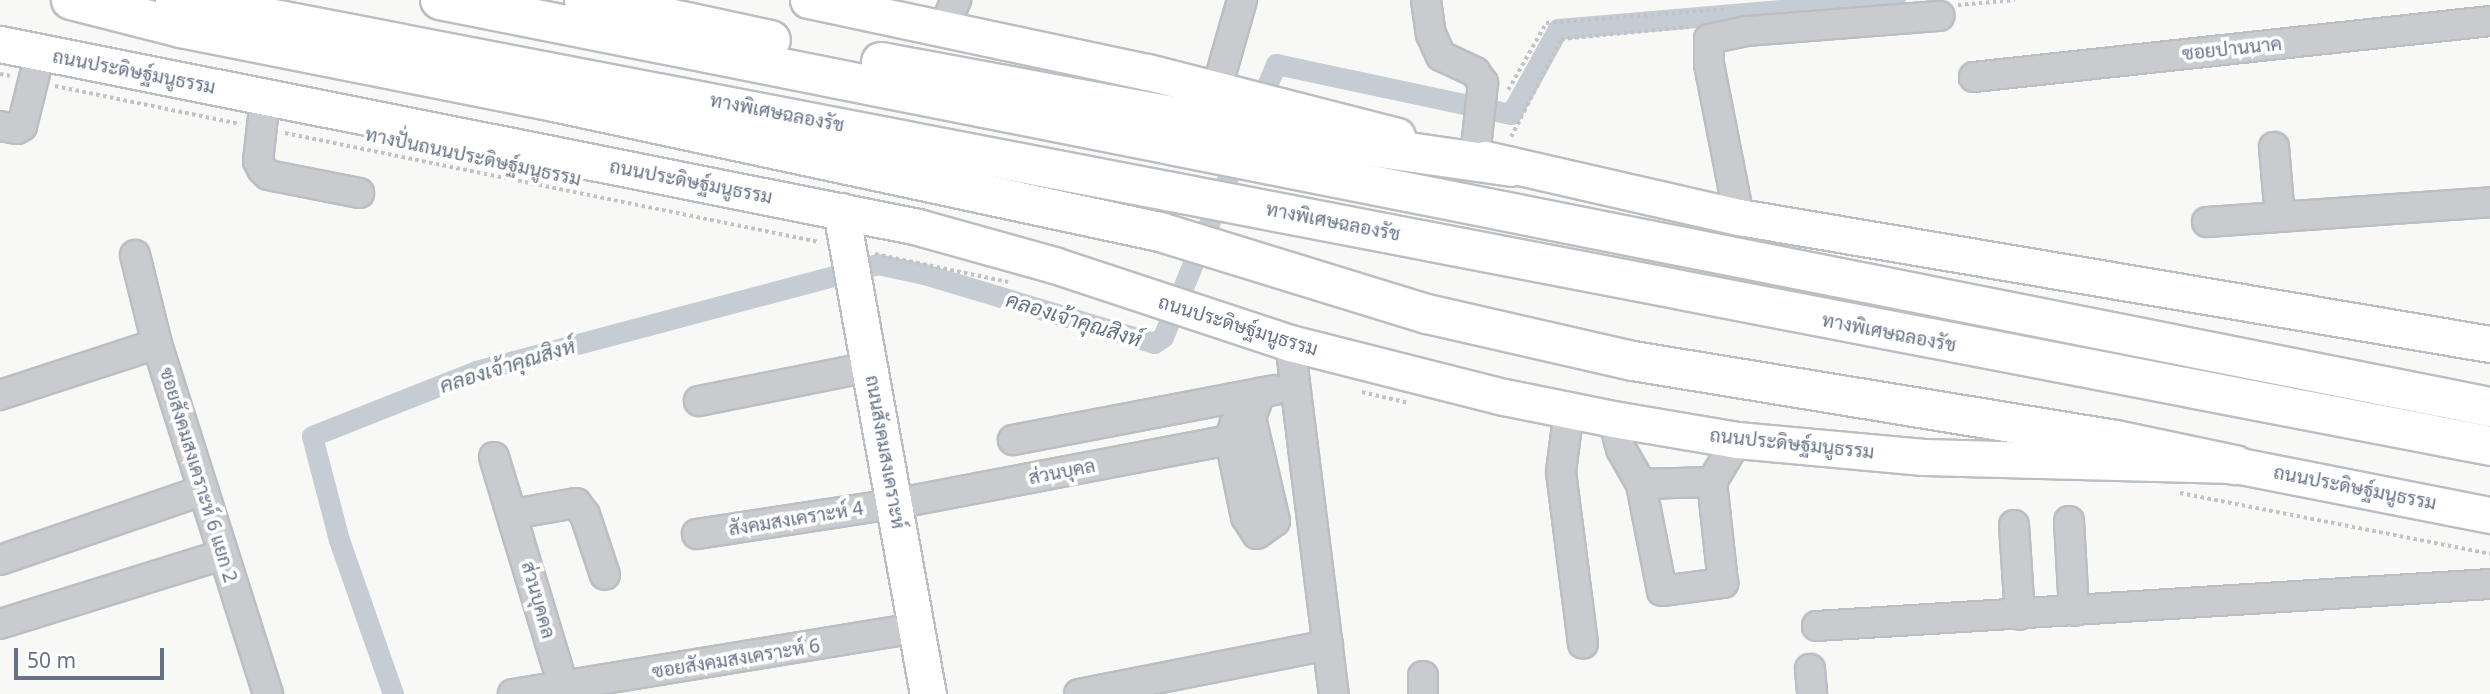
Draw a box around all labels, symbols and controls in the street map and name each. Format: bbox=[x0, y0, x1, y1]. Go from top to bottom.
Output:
street label: ซอยปานนาค bbox=[2181, 32, 2283, 66]
street label: ถนนประดิษฐ์มนูธรรม bbox=[51, 45, 217, 99]
street label: ทางพิเศษฉลองรัช bbox=[708, 89, 846, 137]
street label: ทางปั่นถนนประดิษฐ์มนูธรรม bbox=[363, 123, 583, 191]
street label: ถนนประดิษฐ์มนูธรรม bbox=[608, 155, 774, 209]
street label: ทางพิเศษฉลองรัช bbox=[1264, 198, 1402, 246]
water label: คลองเจ้าคุณสิงห์ bbox=[1003, 286, 1145, 352]
street label: ถนนประดิษฐ์มนูธรรม bbox=[1156, 291, 1320, 361]
street label: ทางพิเศษฉลองรัช bbox=[1820, 309, 1958, 357]
water label: คลองเจ้าคุณสิงห์ bbox=[436, 332, 578, 398]
street label: ซอยสังคมสงเคราะห์ 6 แยก 2 bbox=[154, 365, 242, 585]
street label: ถนนสังคมสงเคราะห์ bbox=[860, 373, 910, 531]
street label: ถนนประดิษฐ์มนูธรรม bbox=[1709, 424, 1875, 464]
street label: ส่วนบุคล bbox=[1027, 454, 1097, 490]
street label: ถนนประดิษฐ์มนูธรรม bbox=[2272, 461, 2438, 515]
street label: สังคมสงเคราะห์ 4 bbox=[727, 497, 865, 541]
street label: ส่วนบุคคล bbox=[516, 559, 560, 641]
scale bar bbox=[18, 634, 168, 678]
street label: ซอยสังคมสงเคราะห์ 6 bbox=[650, 634, 822, 684]
text: 50 m bbox=[27, 646, 76, 674]

